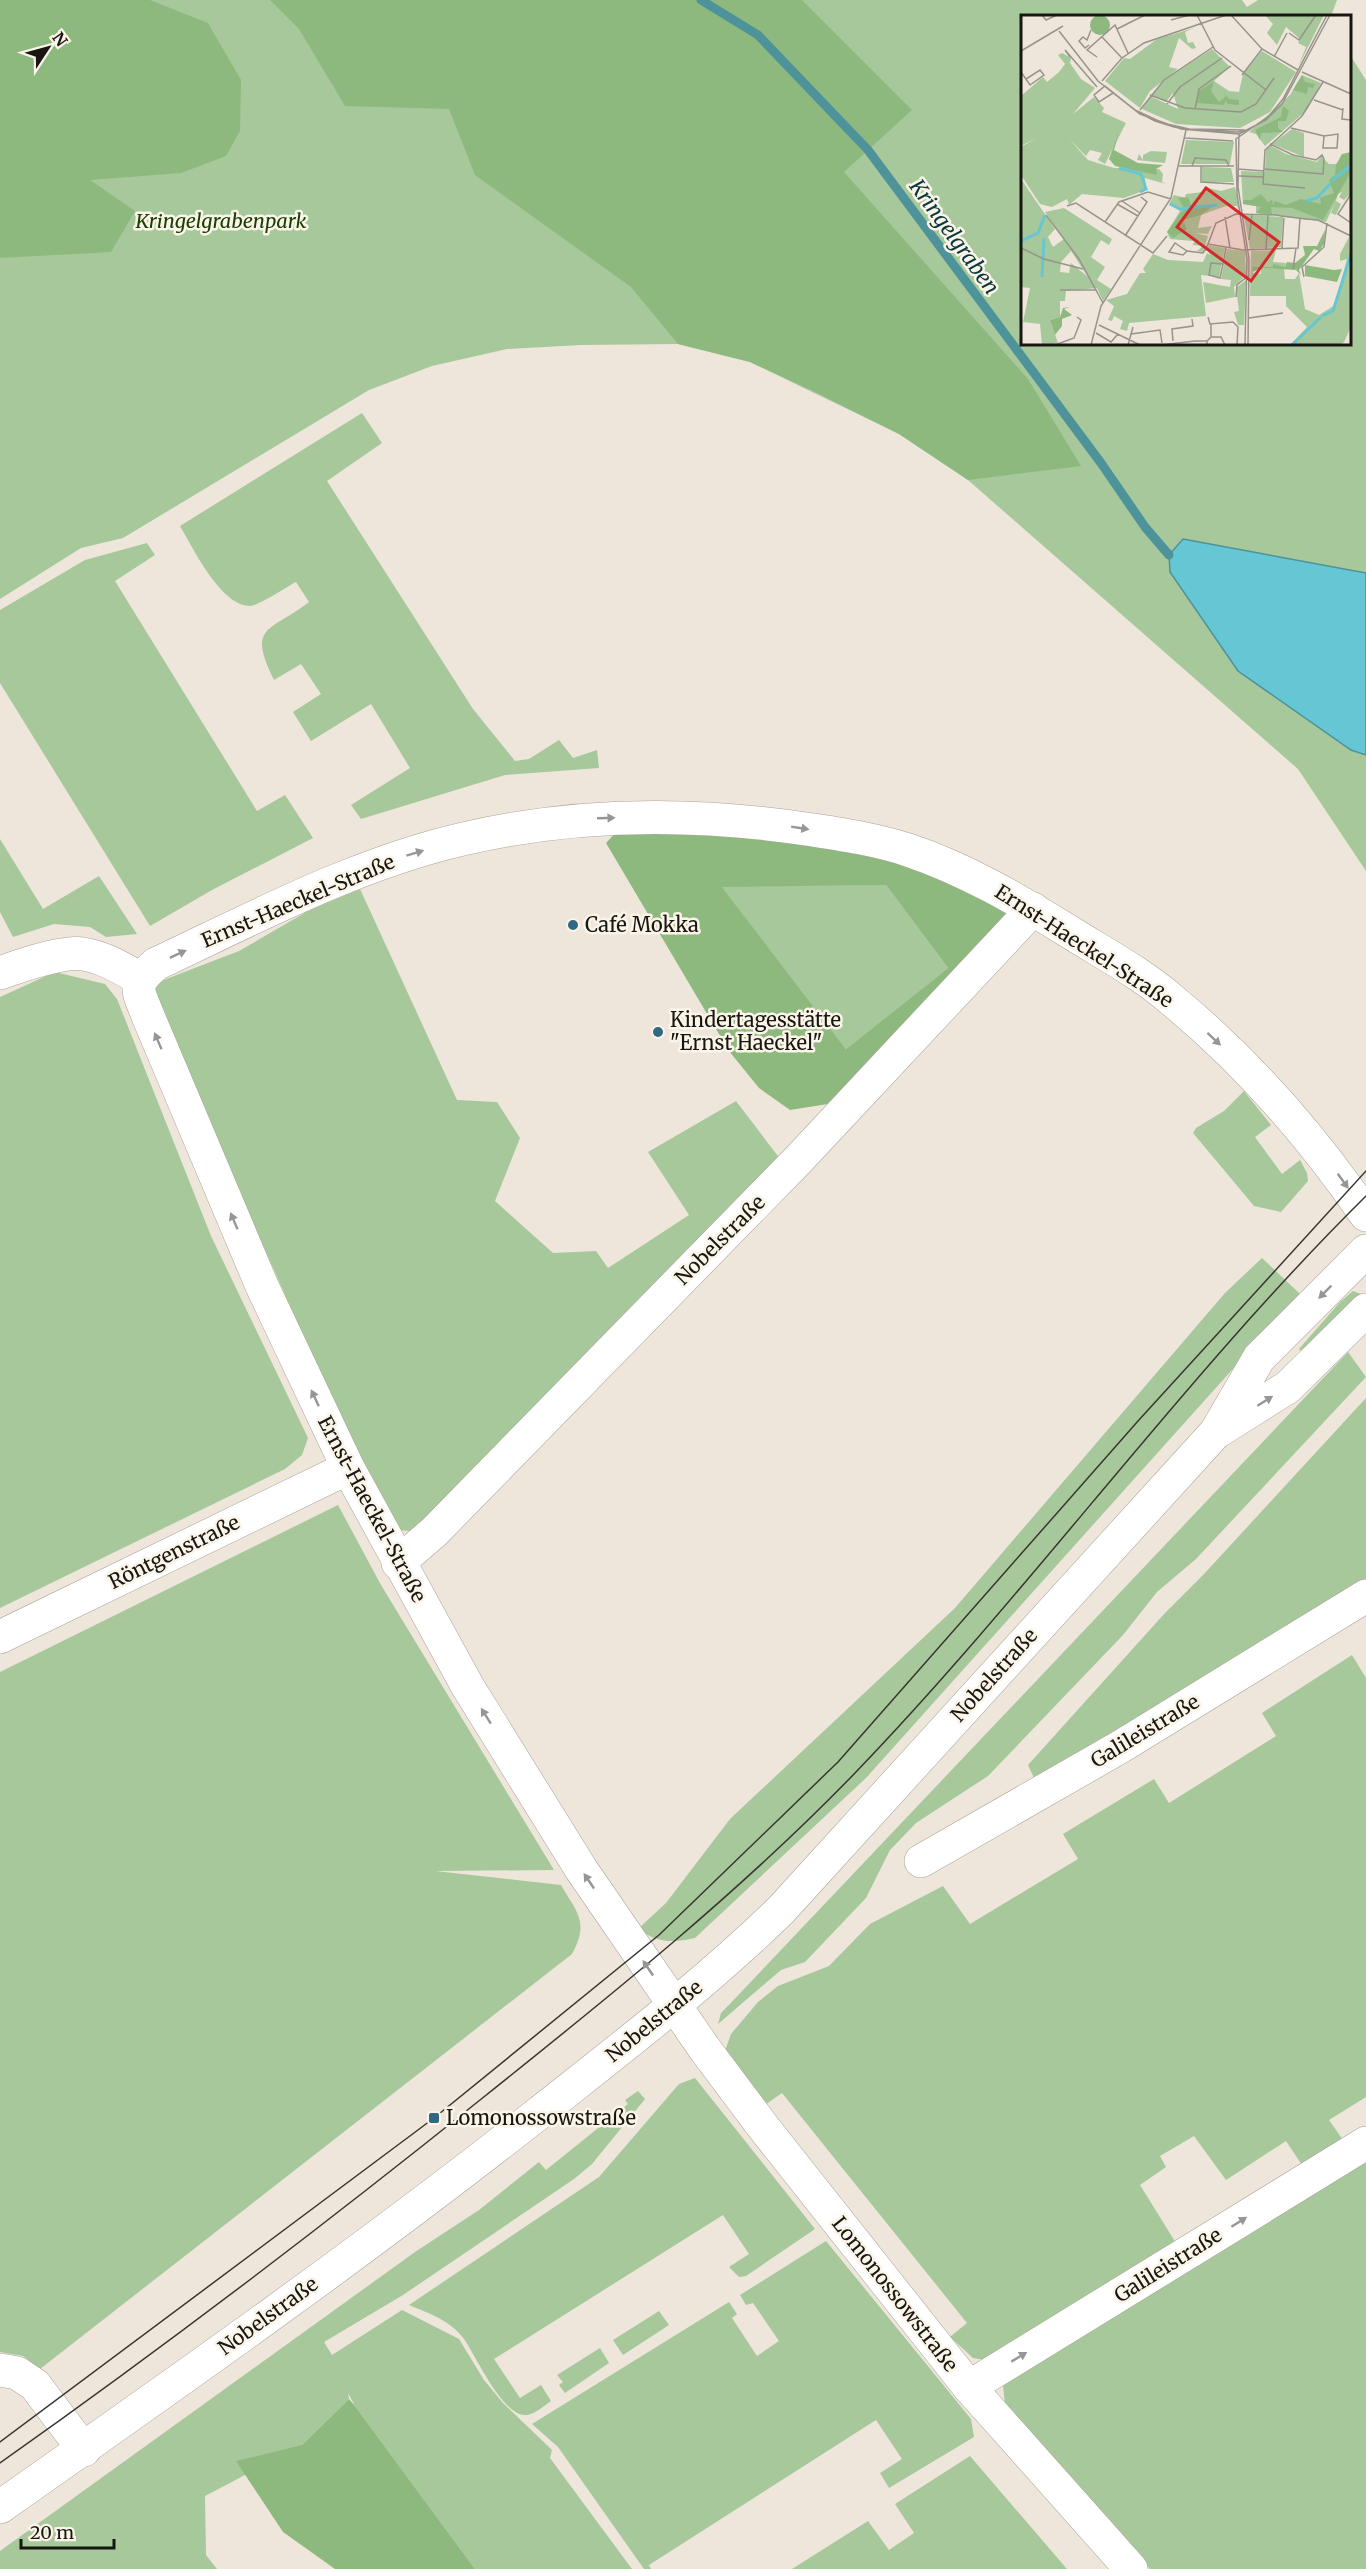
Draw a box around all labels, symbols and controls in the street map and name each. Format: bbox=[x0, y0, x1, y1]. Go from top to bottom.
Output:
inset map bbox=[1021, 15, 1351, 345]
north arrow bbox=[18, 18, 78, 78]
text: N bbox=[48, 28, 72, 50]
water label: Kringelgraben bbox=[903, 173, 1005, 300]
park label: Kringelgrabenpark bbox=[135, 208, 306, 233]
one-way arrow bbox=[597, 814, 616, 823]
one-way arrow bbox=[791, 824, 810, 833]
one-way arrow bbox=[406, 848, 424, 857]
street label: Ernst-Haeckel-Straße bbox=[197, 849, 398, 953]
street label: Ernst-Haeckel-Straße bbox=[991, 879, 1178, 1013]
place label: Café Mokka bbox=[585, 912, 699, 937]
marker: Café Mokka bbox=[566, 918, 580, 932]
one-way arrow bbox=[169, 949, 186, 958]
place label: Kindertagesstätte "Ernst Haeckel" bbox=[670, 1007, 841, 1055]
marker: Kindertagesstätte "Ernst Haeckel" bbox=[651, 1025, 665, 1039]
one-way arrow bbox=[153, 1032, 162, 1050]
one-way arrow bbox=[1207, 1032, 1222, 1046]
one-way arrow bbox=[1336, 1174, 1348, 1189]
street label: Nobelstraße bbox=[669, 1189, 770, 1290]
one-way arrow bbox=[229, 1211, 239, 1229]
one-way arrow bbox=[1318, 1285, 1332, 1300]
one-way arrow bbox=[310, 1390, 319, 1407]
one-way arrow bbox=[1257, 1396, 1273, 1407]
street label: Ernst-Haeckel-Straße bbox=[313, 1411, 432, 1606]
street label: Röntgenstraße bbox=[104, 1509, 243, 1594]
street label: Nobelstraße bbox=[945, 1623, 1042, 1727]
street label: Galileistraße bbox=[1086, 1688, 1203, 1773]
one-way arrow bbox=[481, 1708, 492, 1724]
one-way arrow bbox=[584, 1873, 595, 1889]
one-way arrow bbox=[643, 1960, 654, 1976]
street label: Nobelstraße bbox=[600, 1974, 707, 2067]
place label: Lomonossowstraße bbox=[446, 2105, 636, 2130]
marker: Lomonossowstraße bbox=[427, 2111, 441, 2125]
street label: Lomonossowstraße bbox=[827, 2211, 964, 2376]
one-way arrow bbox=[1231, 2216, 1247, 2227]
street label: Galileistraße bbox=[1109, 2222, 1226, 2308]
street label: Nobelstraße bbox=[213, 2271, 322, 2360]
one-way arrow bbox=[1011, 2351, 1027, 2362]
scale bar bbox=[21, 2512, 114, 2550]
text: 20 m bbox=[30, 2521, 74, 2544]

